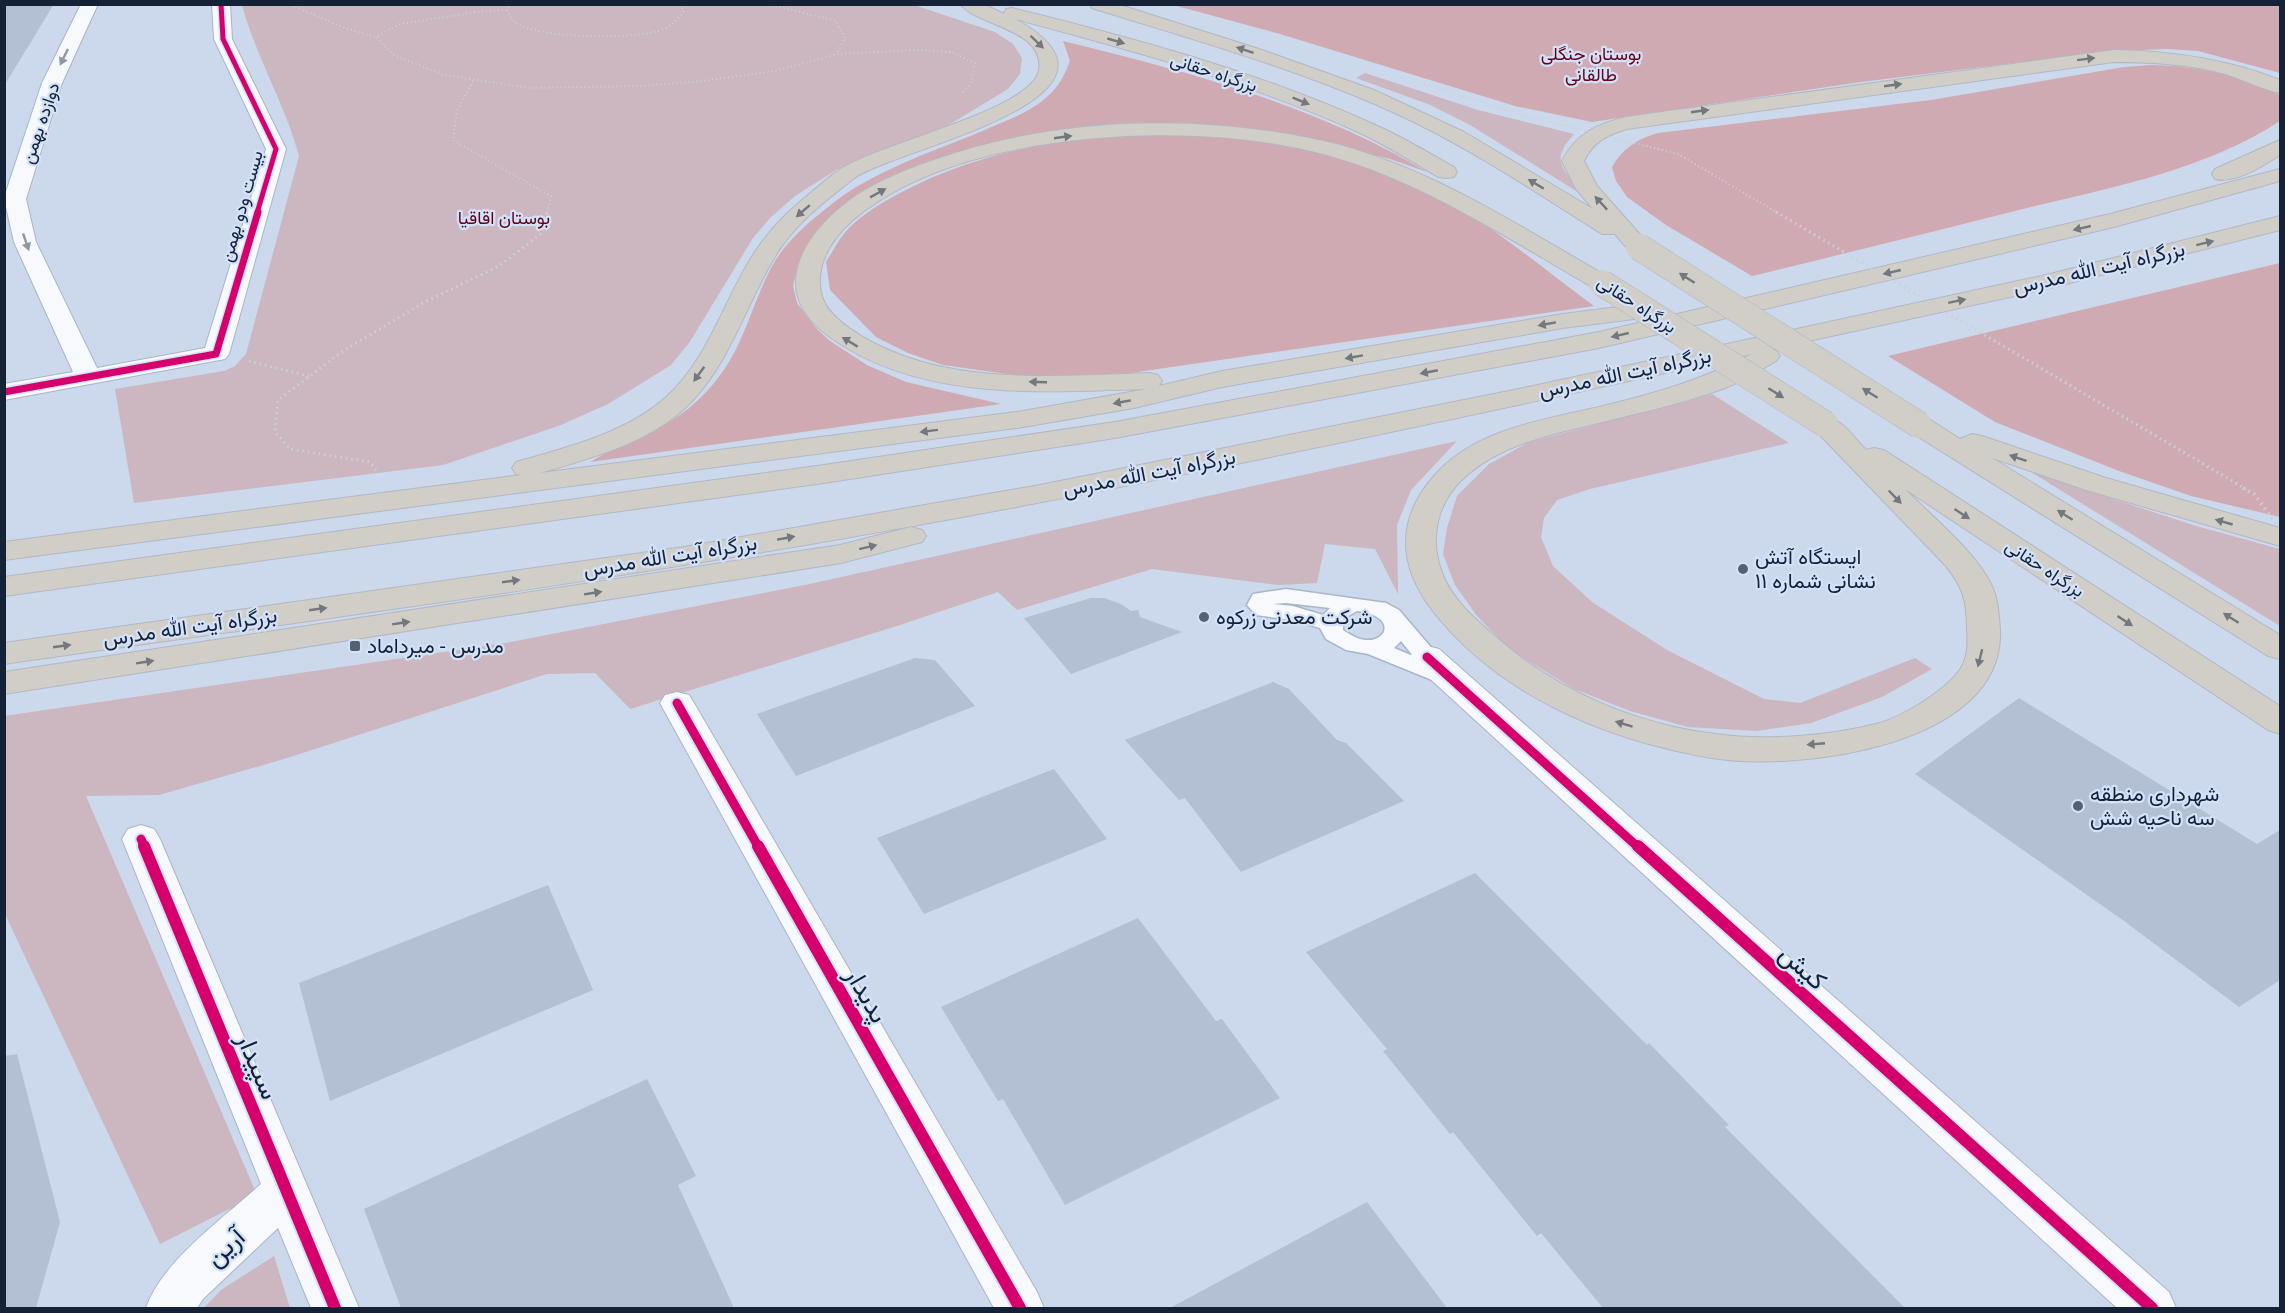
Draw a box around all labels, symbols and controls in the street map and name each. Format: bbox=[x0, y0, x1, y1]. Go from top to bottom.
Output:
one-way arrow bbox=[1029, 35, 1044, 49]
one-way arrow bbox=[1107, 37, 1125, 46]
park label: بوستان جنگلی طالقانی bbox=[1541, 43, 1641, 86]
one-way arrow bbox=[1236, 45, 1254, 55]
one-way arrow bbox=[60, 48, 70, 66]
street label: بزرگراه حقانی bbox=[1168, 48, 1260, 97]
one-way arrow bbox=[2077, 55, 2096, 64]
street label: دوازده بهمن bbox=[16, 80, 65, 167]
one-way arrow bbox=[1884, 80, 1903, 90]
one-way arrow bbox=[1292, 97, 1310, 106]
one-way arrow bbox=[1690, 106, 1709, 116]
one-way arrow bbox=[1054, 133, 1073, 142]
street label: بیست ودو بهمن bbox=[215, 148, 268, 264]
one-way arrow bbox=[1528, 178, 1544, 189]
one-way arrow bbox=[869, 188, 886, 198]
one-way arrow bbox=[1594, 196, 1608, 211]
one-way arrow bbox=[795, 204, 810, 218]
park label: بوستان اقاقیا bbox=[458, 207, 550, 229]
one-way arrow bbox=[2073, 223, 2091, 233]
one-way arrow bbox=[22, 233, 32, 251]
street label: بزرگراه آیت الله مدرس bbox=[2011, 236, 2187, 300]
one-way arrow bbox=[2196, 237, 2214, 247]
one-way arrow bbox=[1883, 268, 1901, 278]
street label: بزرگراه حقانی bbox=[1593, 271, 1680, 338]
one-way arrow bbox=[1679, 272, 1695, 283]
one-way arrow bbox=[1948, 296, 1967, 305]
one-way arrow bbox=[1537, 319, 1556, 328]
one-way arrow bbox=[1611, 331, 1630, 341]
one-way arrow bbox=[841, 336, 858, 347]
street label: بزرگراه آیت الله مدرس bbox=[1536, 342, 1714, 404]
one-way arrow bbox=[1345, 352, 1364, 361]
one-way arrow bbox=[693, 366, 705, 382]
one-way arrow bbox=[1419, 368, 1438, 377]
one-way arrow bbox=[1028, 378, 1047, 387]
one-way arrow bbox=[1768, 388, 1784, 399]
one-way arrow bbox=[1861, 388, 1878, 399]
one-way arrow bbox=[1112, 398, 1131, 407]
one-way arrow bbox=[920, 426, 939, 436]
street label: بزرگراه آیت الله مدرس bbox=[1060, 443, 1238, 503]
one-way arrow bbox=[2009, 453, 2027, 462]
one-way arrow bbox=[1888, 489, 1902, 504]
one-way arrow bbox=[1954, 508, 1970, 519]
one-way arrow bbox=[2057, 510, 2073, 521]
one-way arrow bbox=[2215, 517, 2233, 526]
street label: بزرگراه آیت الله مدرس bbox=[581, 529, 759, 583]
one-way arrow bbox=[777, 533, 796, 542]
street label: بزرگراه حقانی bbox=[2001, 535, 2088, 602]
one-way arrow bbox=[859, 542, 877, 552]
place label: ایستگاه آتش نشانی شماره ۱۱ bbox=[1755, 545, 1876, 594]
marker: ایستگاه آتش نشانی شماره ۱۱ bbox=[1736, 562, 1750, 576]
one-way arrow bbox=[501, 576, 520, 585]
one-way arrow bbox=[584, 588, 603, 597]
street label: بزرگراه آیت الله مدرس bbox=[101, 602, 279, 652]
one-way arrow bbox=[308, 604, 327, 613]
place label: شرکت معدنی زرکوه bbox=[1216, 605, 1373, 630]
marker: شرکت معدنی زرکوه bbox=[1197, 610, 1211, 624]
one-way arrow bbox=[2223, 612, 2239, 623]
one-way arrow bbox=[2117, 615, 2133, 626]
one-way arrow bbox=[391, 618, 410, 627]
place label: مدرس - میرداماد bbox=[367, 634, 504, 659]
marker: مدرس - میرداماد bbox=[348, 639, 362, 653]
one-way arrow bbox=[53, 641, 72, 650]
one-way arrow bbox=[1974, 649, 1984, 667]
one-way arrow bbox=[136, 657, 155, 666]
one-way arrow bbox=[1615, 719, 1633, 728]
one-way arrow bbox=[1807, 739, 1826, 748]
place label: شهرداری منطقه سه ناحیه شش bbox=[2090, 782, 2219, 830]
marker: شهرداری منطقه سه ناحیه شش bbox=[2071, 799, 2085, 813]
street label: کیش bbox=[1773, 938, 1833, 997]
street label: پدیدار bbox=[836, 961, 895, 1029]
street label: سپیدار bbox=[228, 1027, 285, 1105]
street label: آرین bbox=[199, 1220, 253, 1273]

